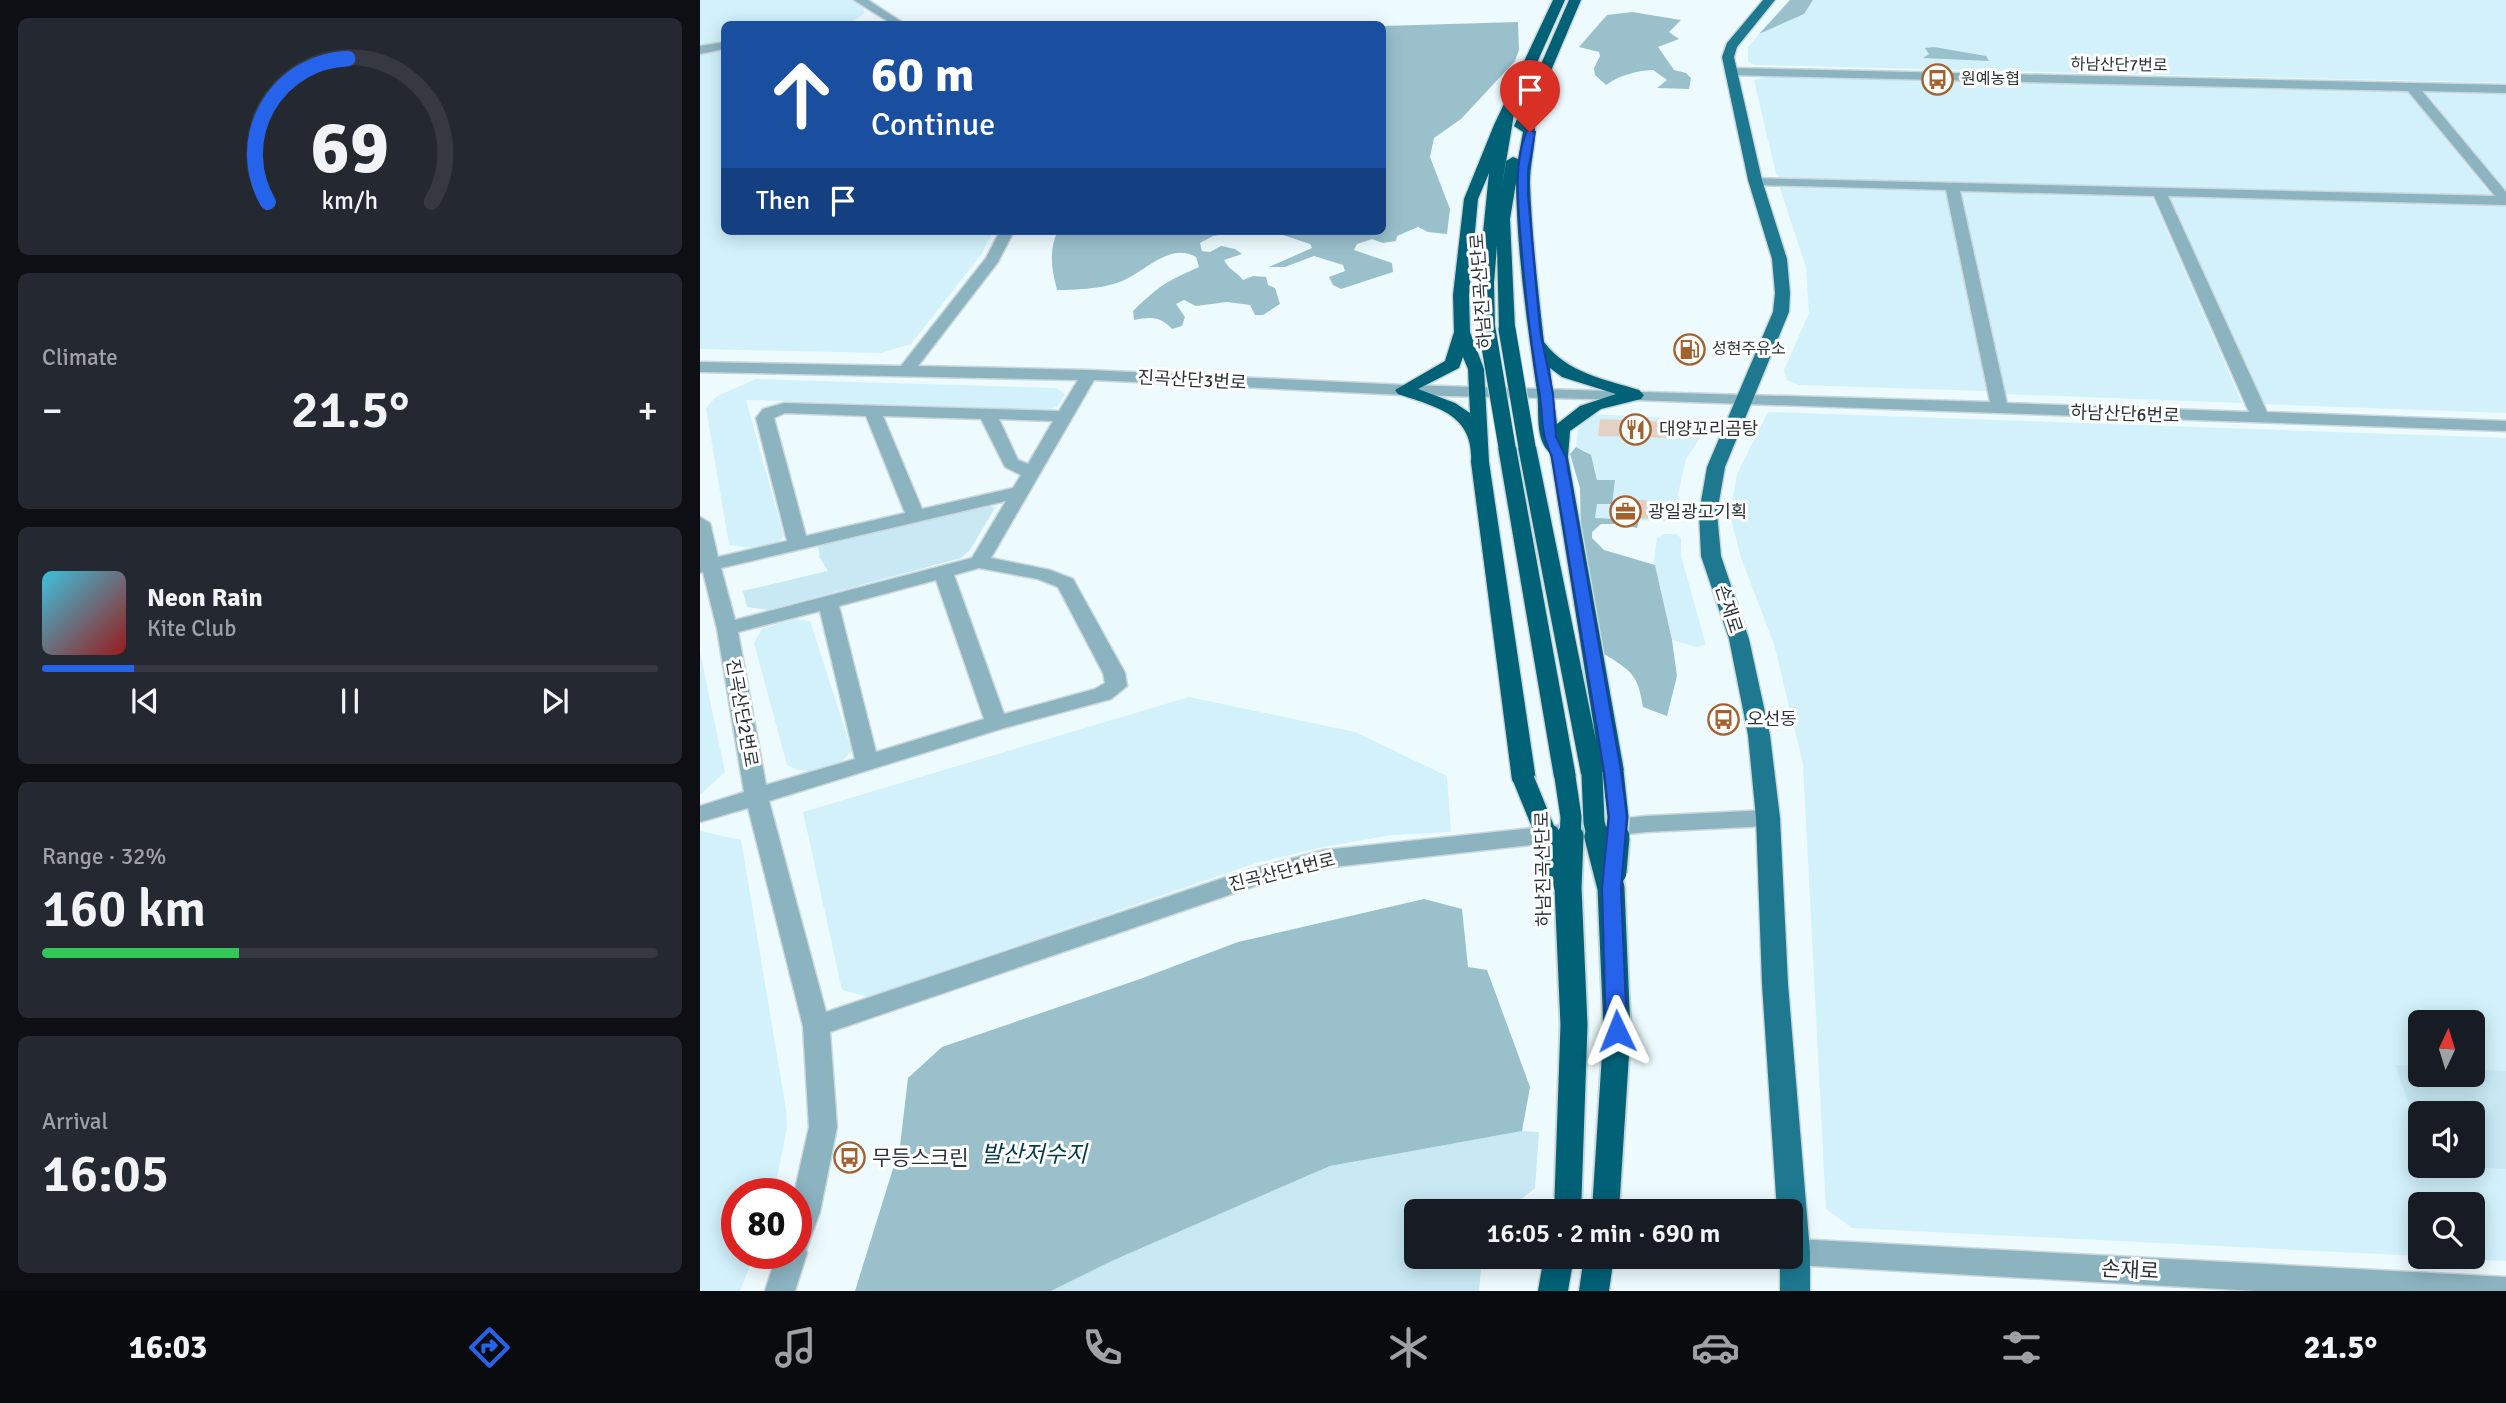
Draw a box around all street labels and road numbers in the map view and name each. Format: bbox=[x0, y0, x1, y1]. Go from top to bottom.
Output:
street label: 하남산단7번로 bbox=[2070, 54, 2168, 76]
street label: 하남진곡산단로 bbox=[1466, 232, 1496, 350]
street label: 진곡산단3번로 bbox=[1137, 366, 1247, 394]
street label: 하남산단6번로 bbox=[2070, 401, 2180, 427]
street label: 손재로 bbox=[1711, 582, 1747, 636]
street label: 진곡산단2번로 bbox=[722, 657, 762, 769]
street label: 하남진곡산단로 bbox=[1531, 811, 1555, 927]
street label: 진곡산단1번로 bbox=[1226, 848, 1338, 896]
street label: 손재로 bbox=[2100, 1256, 2160, 1284]

